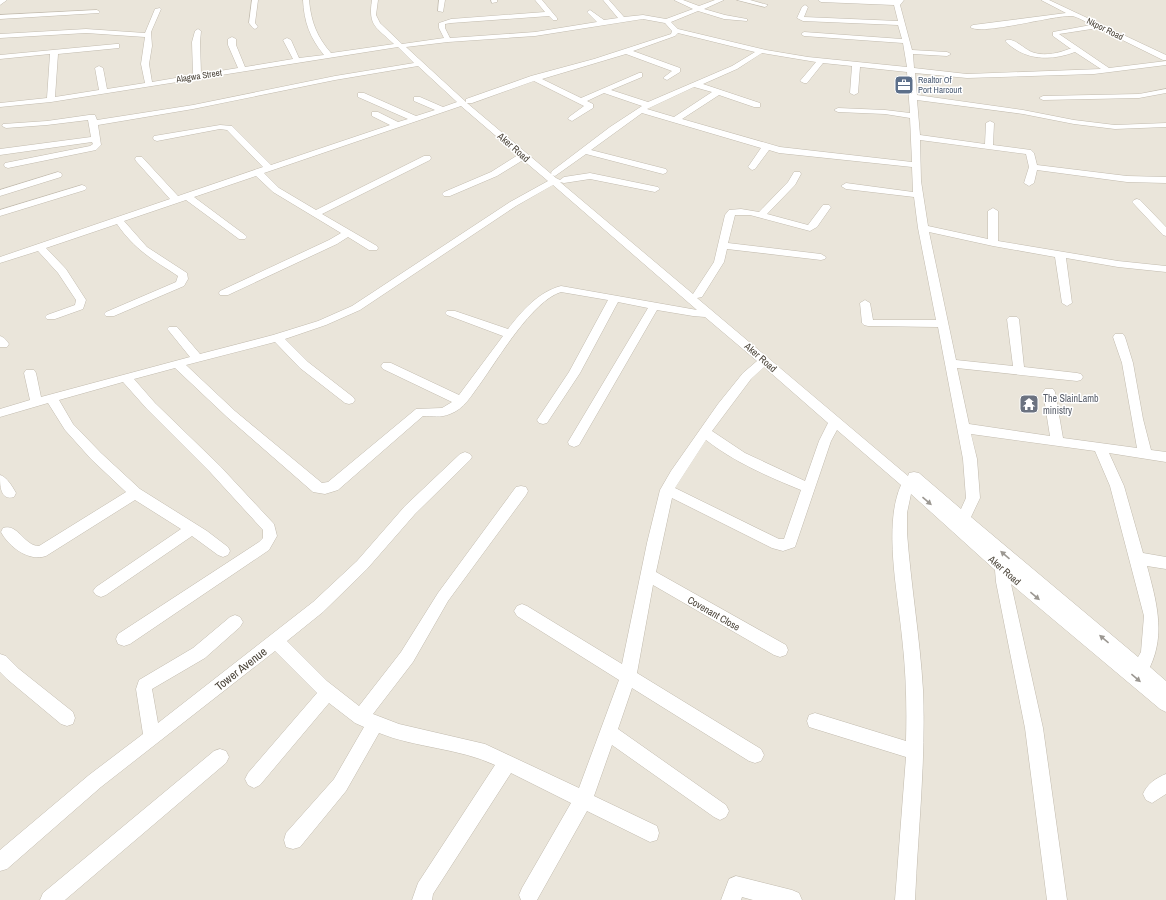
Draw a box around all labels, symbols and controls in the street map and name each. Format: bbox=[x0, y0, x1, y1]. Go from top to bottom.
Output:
street label: Nkpor Road bbox=[1085, 15, 1125, 43]
street label: Alagwa Street bbox=[174, 66, 223, 86]
office icon: Realtor Of Port Harcourt bbox=[893, 74, 915, 96]
place label: Realtor Of Port Harcourt bbox=[918, 74, 962, 96]
street label: Aker Road bbox=[494, 129, 533, 165]
street label: Aker Road bbox=[741, 339, 780, 375]
place label: The SlainLamb ministry bbox=[1043, 392, 1099, 417]
temple icon: The SlainLamb ministry bbox=[1018, 393, 1040, 415]
one-way arrow bbox=[922, 496, 932, 505]
one-way arrow bbox=[999, 551, 1010, 560]
street label: Aker Road bbox=[985, 552, 1024, 588]
one-way arrow bbox=[1030, 591, 1041, 600]
street label: Covenant Close bbox=[685, 593, 743, 634]
one-way arrow bbox=[1099, 634, 1110, 643]
street label: Tower Avenue bbox=[212, 644, 270, 694]
one-way arrow bbox=[1130, 674, 1141, 683]

